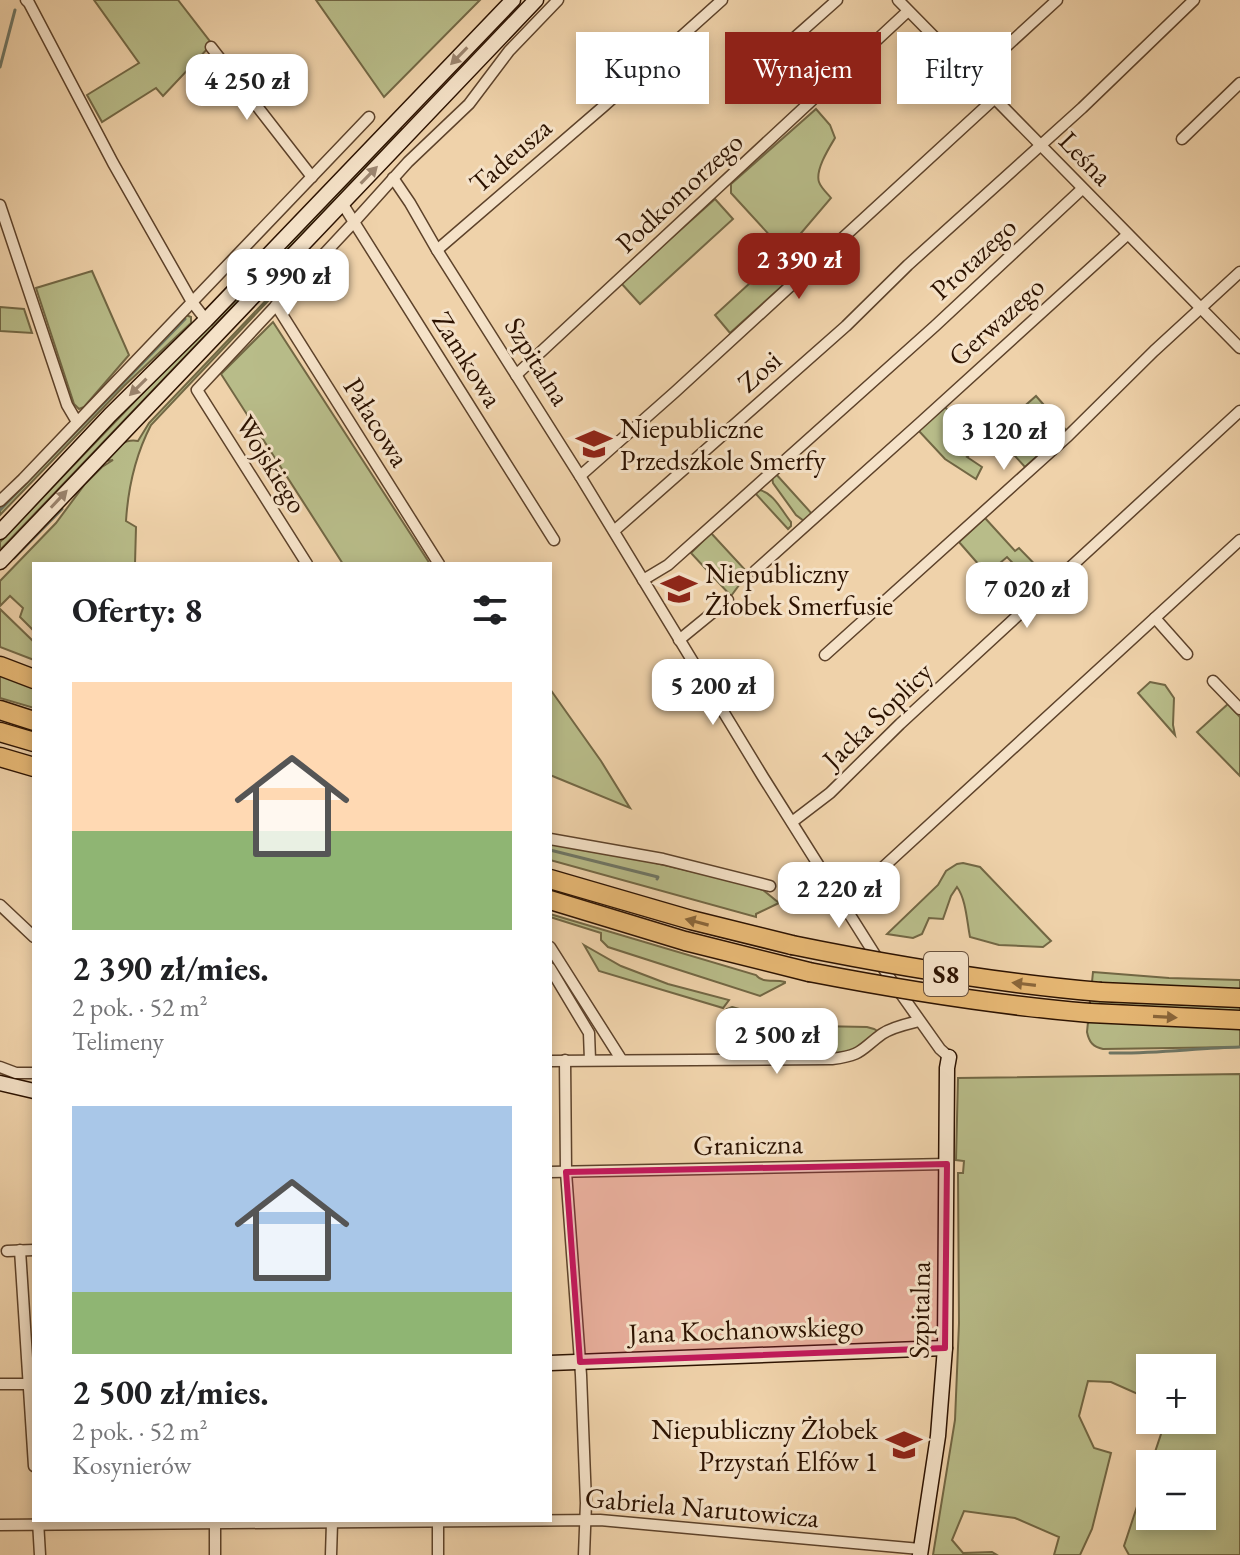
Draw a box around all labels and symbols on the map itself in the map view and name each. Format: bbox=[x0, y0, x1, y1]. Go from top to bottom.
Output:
one-way arrow bbox=[450, 46, 468, 65]
pin: 4 250 zł bbox=[164, 54, 330, 122]
street label: Tadeusza bbox=[461, 109, 559, 201]
street label: Leśna bbox=[1051, 123, 1121, 193]
street label: Podkomorzego bbox=[608, 124, 750, 260]
one-way arrow bbox=[360, 165, 378, 184]
street label: Protazego bbox=[922, 209, 1024, 307]
pin: 2 390 zł bbox=[716, 233, 882, 301]
pin: 5 990 zł bbox=[205, 249, 371, 317]
street label: Gerwazego bbox=[940, 268, 1052, 374]
street label: Zamkowa bbox=[425, 304, 512, 414]
street label: Szpitalna bbox=[497, 310, 580, 413]
street label: Zosi bbox=[730, 342, 788, 400]
street label: Pałacowa bbox=[336, 371, 419, 474]
one-way arrow bbox=[129, 377, 148, 396]
pin: 3 120 zł bbox=[921, 404, 1087, 472]
street label: Wojskiego bbox=[228, 408, 316, 520]
place label: Niepubliczne Przedszkole Smerfy bbox=[620, 410, 827, 478]
school or university icon: Niepubliczne Przedszkole Smerfy bbox=[575, 425, 613, 463]
one-way arrow bbox=[50, 490, 68, 509]
place label: Niepubliczny Żłobek Smerfusie bbox=[705, 555, 893, 623]
pin: 7 020 zł bbox=[944, 562, 1110, 630]
school or university icon: Niepubliczny Żłobek Smerfusie bbox=[660, 570, 698, 608]
street label: Jacka Soplicy bbox=[813, 653, 940, 778]
pin: 5 200 zł bbox=[630, 659, 796, 727]
pin: 2 220 zł bbox=[756, 862, 922, 930]
one-way arrow bbox=[684, 915, 709, 927]
road number: S8 bbox=[924, 952, 968, 996]
one-way arrow bbox=[1011, 977, 1036, 990]
pin: 2 500 zł bbox=[694, 1008, 860, 1076]
one-way arrow bbox=[1153, 1010, 1178, 1023]
street label: Graniczna bbox=[693, 1125, 804, 1163]
street label: Szpitalna bbox=[900, 1260, 938, 1359]
street label: Jana Kochanowskiego bbox=[626, 1307, 864, 1351]
place label: Niepubliczny Żłobek Przystań Elfów 1 bbox=[651, 1411, 879, 1479]
school or university icon: Niepubliczny Żłobek Przystań Elfów 1 bbox=[885, 1426, 923, 1464]
street label: Gabriela Narutowicza bbox=[583, 1479, 821, 1535]

